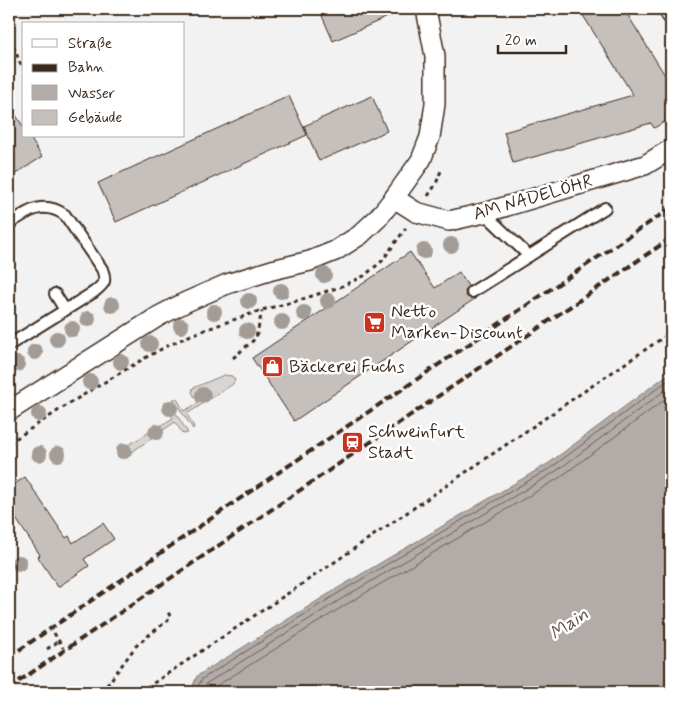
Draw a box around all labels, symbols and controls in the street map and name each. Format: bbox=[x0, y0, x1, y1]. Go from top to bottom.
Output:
legend bbox=[22, 22, 185, 138]
scale bar bbox=[498, 22, 565, 54]
text: 20 m bbox=[505, 31, 537, 51]
text: Straße bbox=[68, 34, 112, 54]
text: Bahn bbox=[68, 58, 105, 78]
text: Wasser bbox=[68, 84, 115, 104]
text: Gebäude bbox=[68, 108, 122, 128]
street label: AM NADELÖHR bbox=[470, 169, 596, 227]
place label: Netto Marken-Discount bbox=[391, 300, 523, 345]
supermarket icon: Netto Marken-Discount bbox=[363, 310, 387, 334]
shop icon: Bäckerei Fuchs bbox=[261, 355, 285, 379]
place label: Bäckerei Fuchs bbox=[289, 355, 405, 379]
place label: Schweinfurt Stadt bbox=[368, 420, 466, 465]
station icon: Schweinfurt Stadt bbox=[340, 430, 364, 454]
water label: Main bbox=[545, 602, 593, 646]

